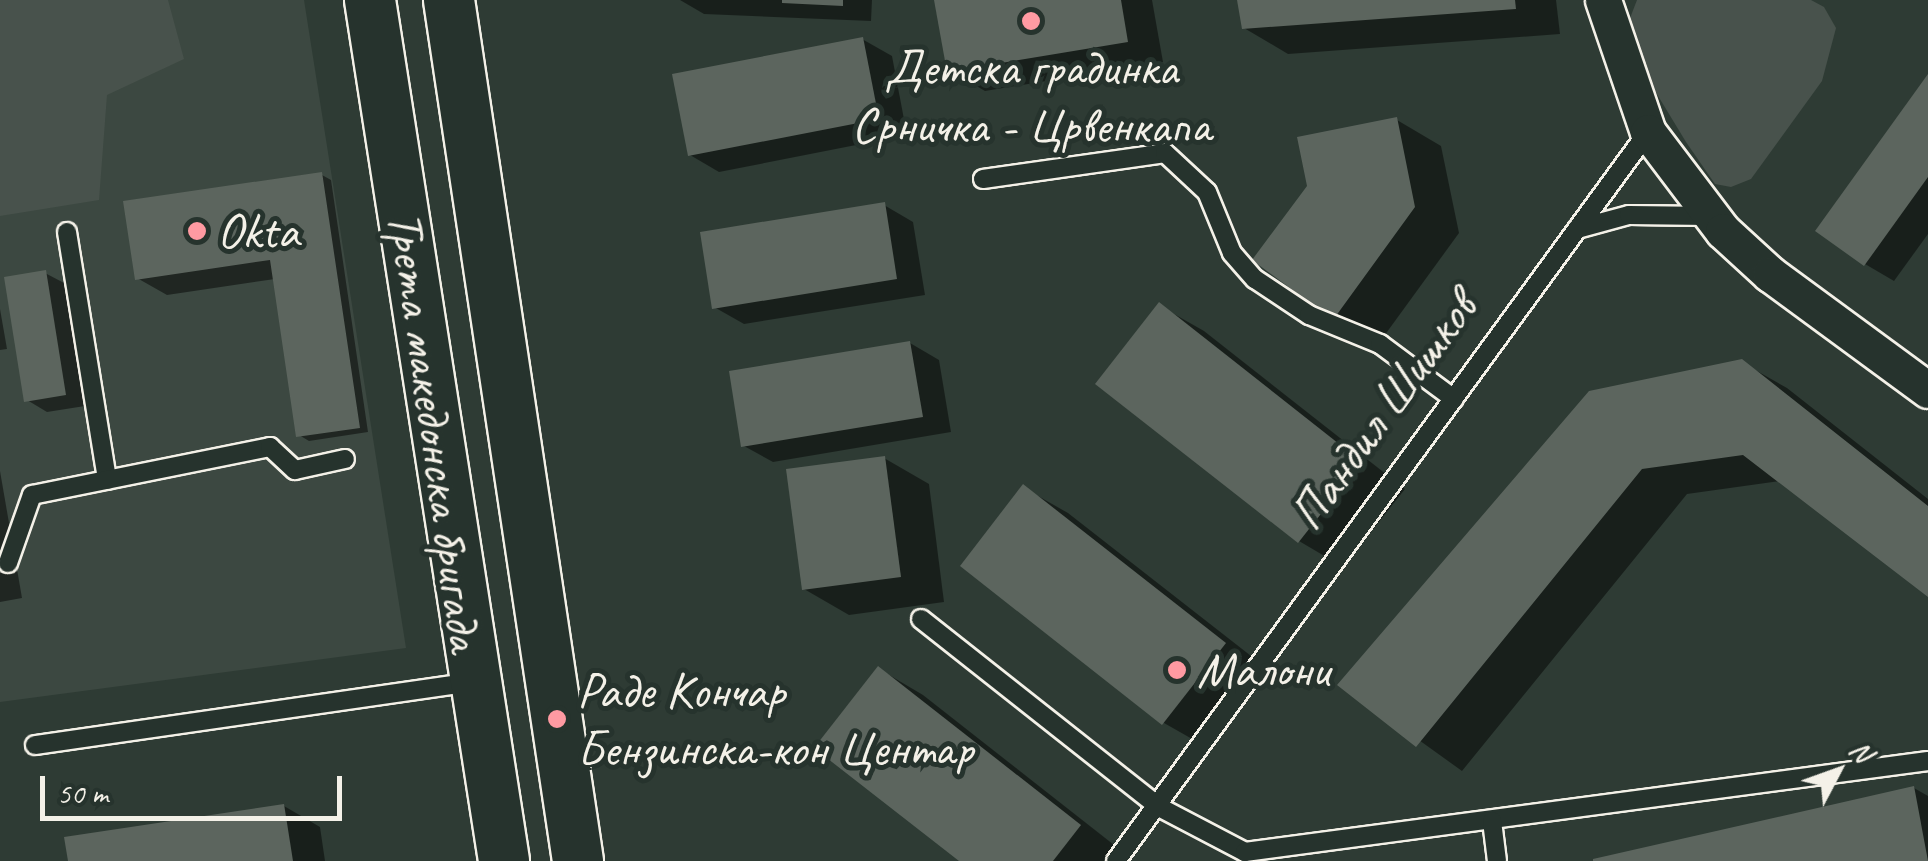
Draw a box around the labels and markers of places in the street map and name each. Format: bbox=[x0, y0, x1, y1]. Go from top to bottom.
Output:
marker: Детска градинка Срничка - Црвенкапа bbox=[1020, 10, 1042, 32]
place label: Детска градинка Срничка - Црвенкапа bbox=[851, 37, 1211, 154]
place label: Okta bbox=[217, 201, 299, 261]
marker: Okta bbox=[186, 220, 208, 242]
place label: Малони bbox=[1197, 640, 1329, 700]
marker: Малони bbox=[1166, 659, 1188, 681]
place label: Раде Кончар Бензинска-кон Центар bbox=[577, 660, 978, 778]
marker: Раде Кончар Бензинска-кон Центар bbox=[546, 708, 568, 730]

